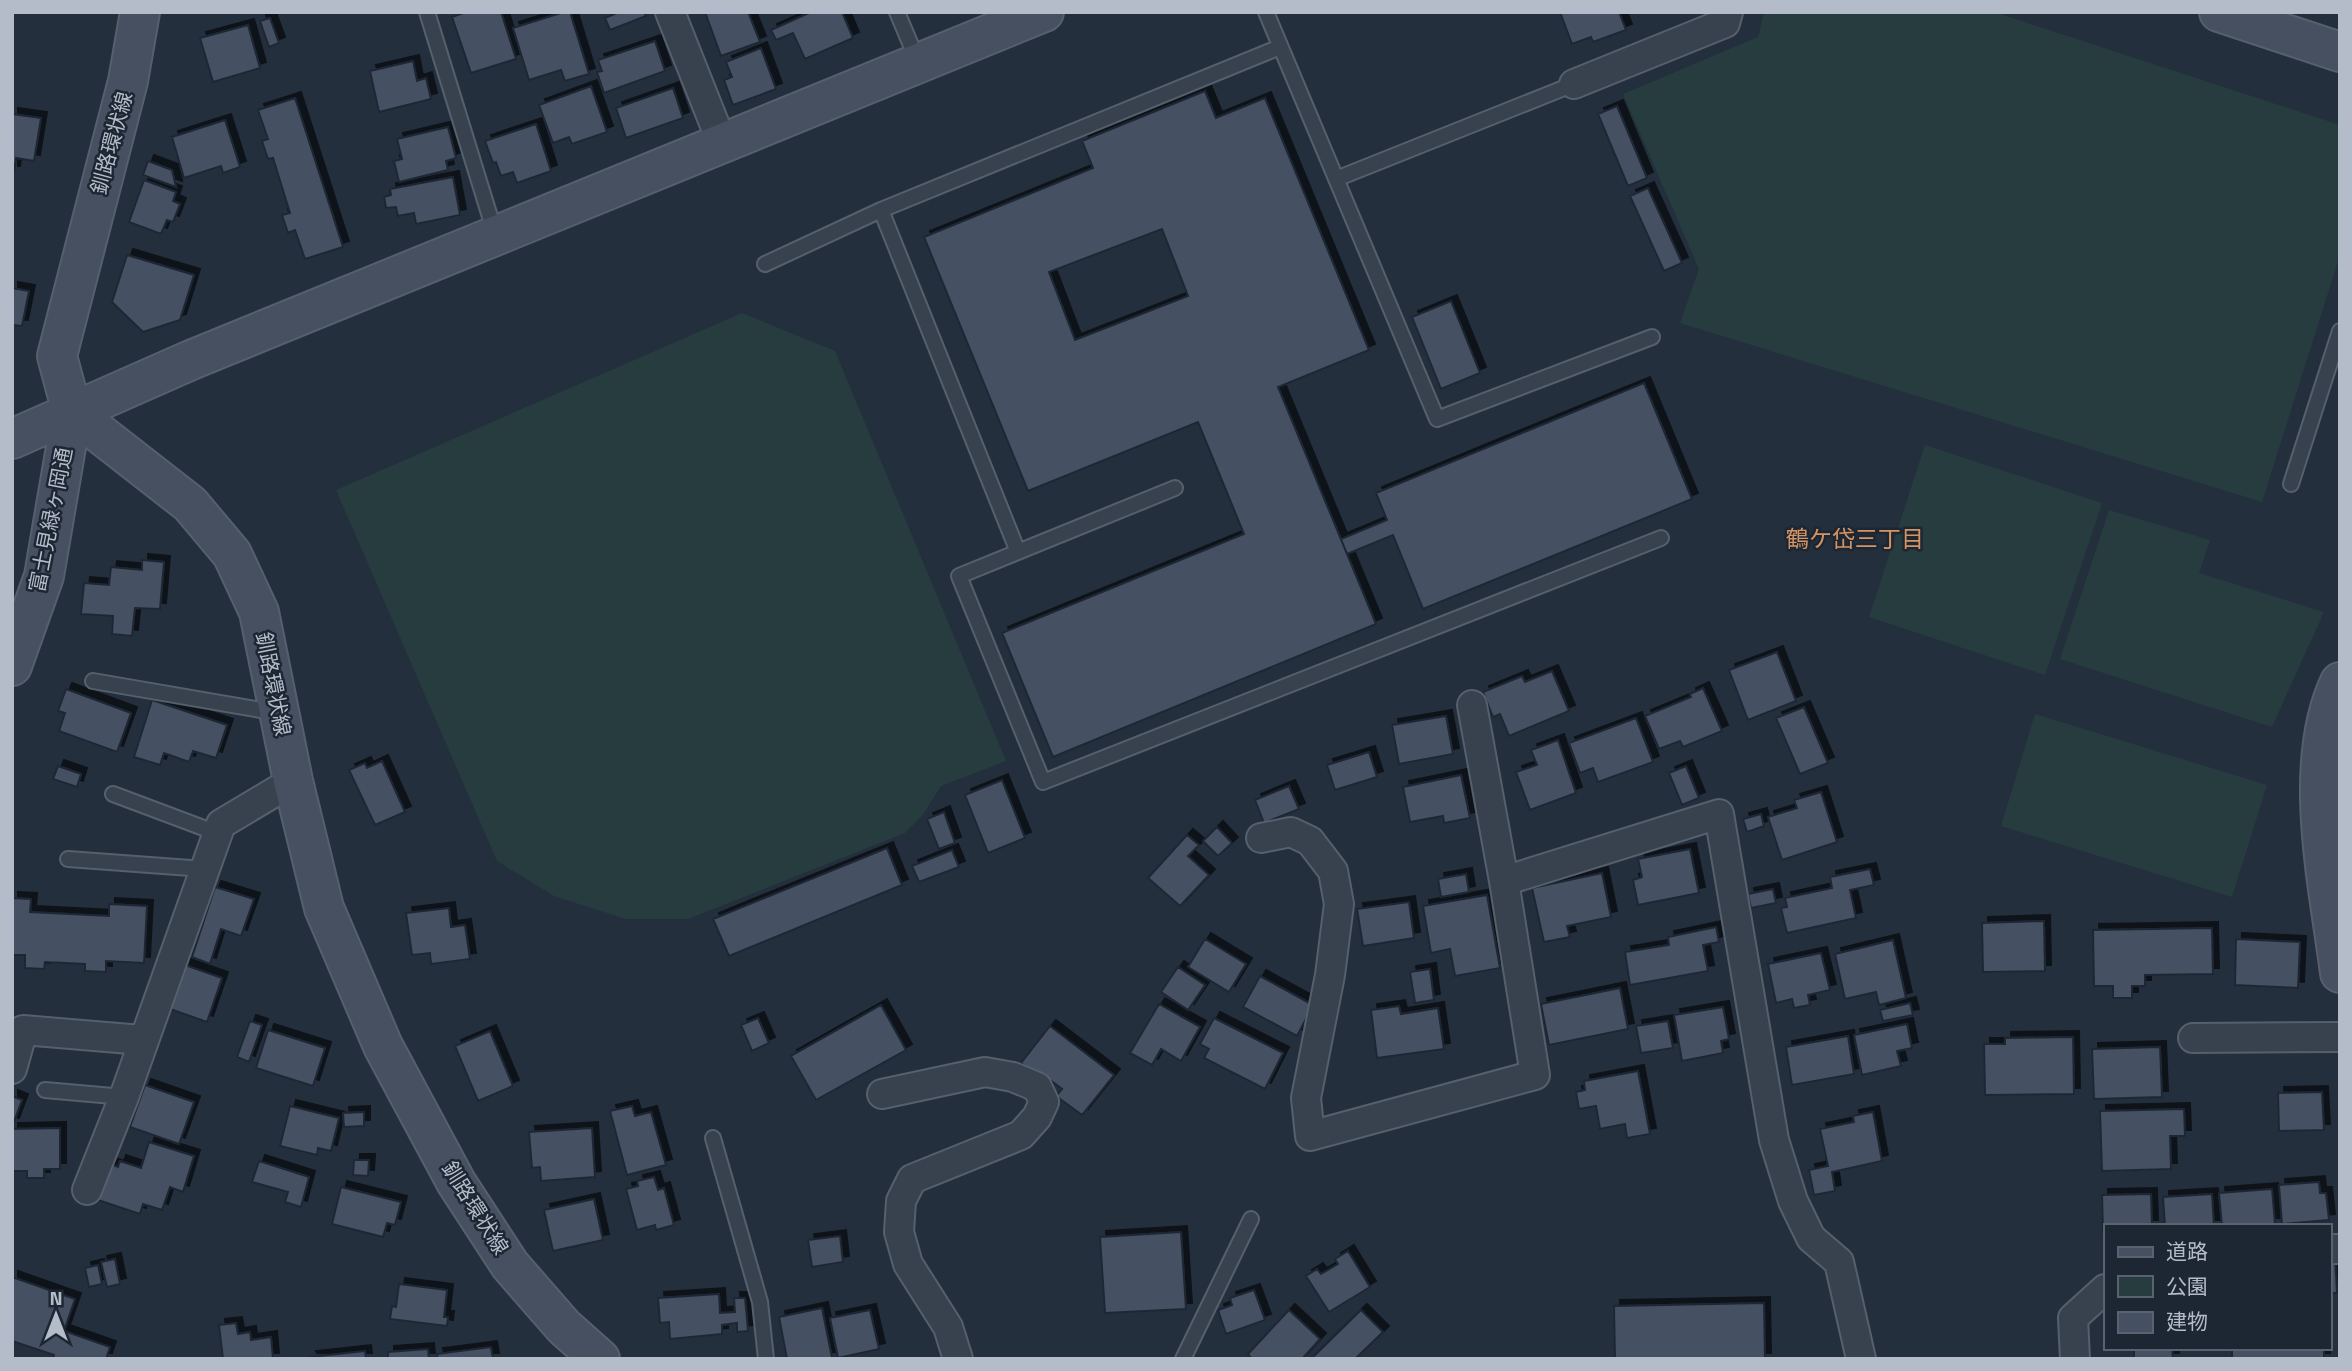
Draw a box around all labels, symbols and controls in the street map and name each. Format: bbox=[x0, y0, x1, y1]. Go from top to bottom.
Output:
street label: 釧路環状線 bbox=[82, 88, 140, 198]
street label: 富士見緑ヶ岡通 bbox=[20, 445, 80, 595]
district label: 鶴ケ岱三丁目 bbox=[1786, 521, 1924, 556]
street label: 釧路環状線 bbox=[248, 629, 300, 738]
street label: 釧路環状線 bbox=[434, 1154, 517, 1260]
legend bbox=[2104, 1224, 2331, 1350]
text: 道路 bbox=[2166, 1235, 2208, 1267]
text: 公園 bbox=[2166, 1270, 2208, 1302]
north arrow bbox=[21, 1280, 91, 1350]
text: N bbox=[49, 1283, 63, 1312]
text: 建物 bbox=[2166, 1305, 2208, 1337]

